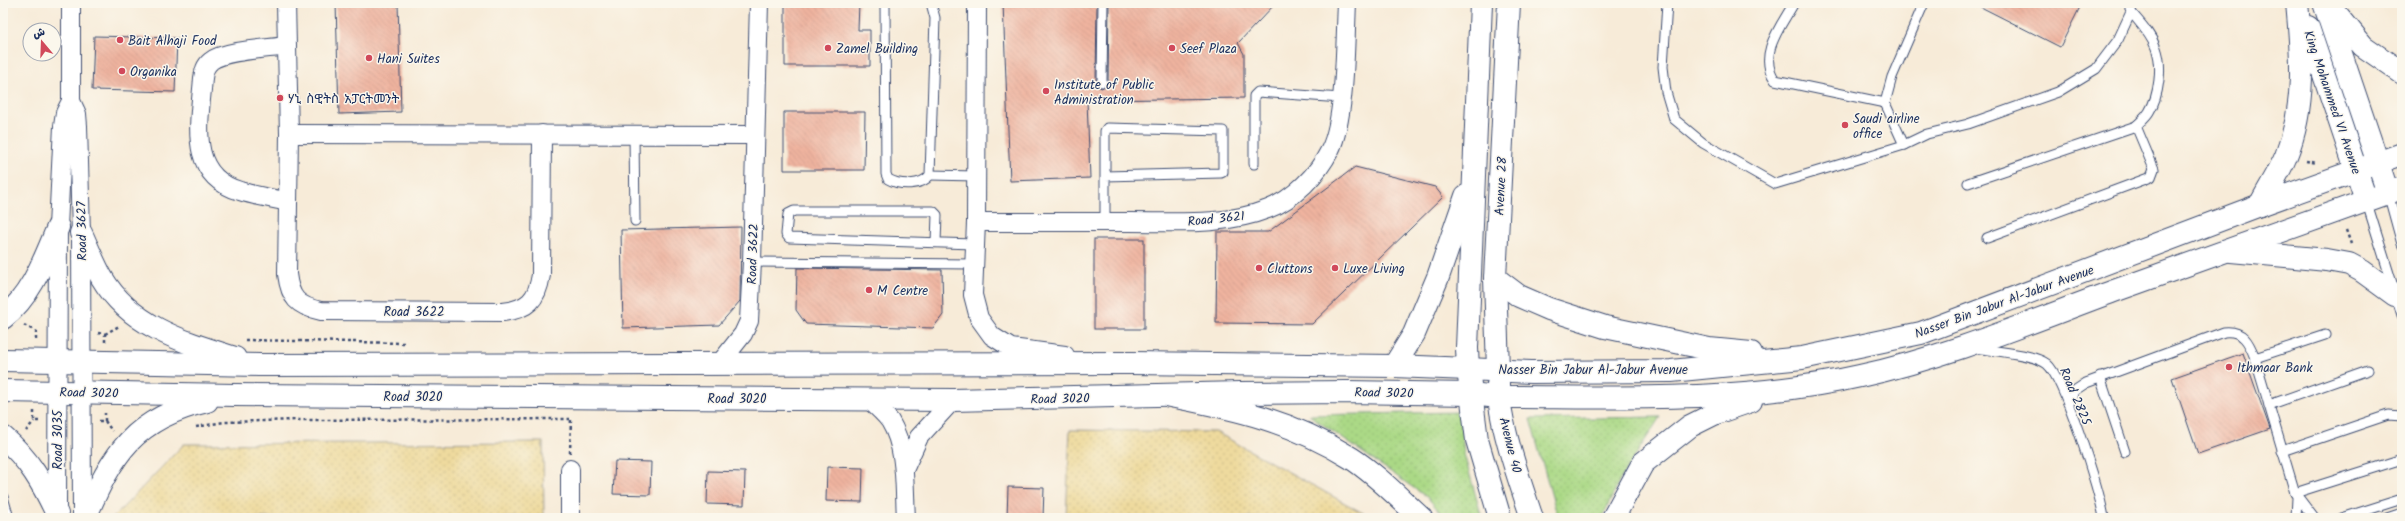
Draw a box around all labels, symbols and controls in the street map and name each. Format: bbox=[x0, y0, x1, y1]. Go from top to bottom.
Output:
north arrow bbox=[22, 22, 62, 62]
text: ش bbox=[30, 23, 48, 44]
street label: King Mohammed VI Avenue bbox=[2297, 28, 2366, 177]
place label: Bait Alhaji Food bbox=[128, 31, 217, 52]
marker: Bait Alhaji Food bbox=[115, 35, 125, 45]
place label: Zamel Building bbox=[836, 39, 918, 60]
place label: Seef Plaza bbox=[1180, 39, 1237, 60]
marker: Zamel Building bbox=[823, 43, 833, 53]
marker: Seef Plaza bbox=[1167, 43, 1177, 53]
place label: Hani Suites bbox=[377, 49, 440, 70]
marker: Hani Suites bbox=[364, 53, 374, 63]
place label: Organika bbox=[130, 62, 177, 83]
marker: Organika bbox=[117, 66, 127, 76]
place label: Institute of Public Administration bbox=[1054, 75, 1154, 111]
marker: Institute of Public Administration bbox=[1041, 86, 1051, 96]
place label: ሃኒ ስዊትስ አፓርትመንት bbox=[288, 89, 399, 110]
marker: ሃኒ ስዊትስ አፓርትመንት bbox=[275, 93, 285, 103]
place label: Saudi airline office bbox=[1853, 109, 1920, 145]
marker: Saudi airline office bbox=[1840, 120, 1850, 130]
street label: Avenue 28 bbox=[1489, 156, 1514, 216]
street label: Road 3627 bbox=[71, 200, 94, 261]
street label: Road 3621 bbox=[1186, 206, 1246, 233]
street label: Road 3622 bbox=[742, 223, 765, 285]
place label: Cluttons bbox=[1267, 259, 1313, 280]
place label: Luxe Living bbox=[1343, 259, 1405, 280]
street label: Nasser Bin Jabur Al-Jabur Avenue bbox=[1912, 260, 2097, 345]
marker: Cluttons bbox=[1254, 263, 1264, 273]
marker: Luxe Living bbox=[1330, 263, 1340, 273]
place label: M Centre bbox=[877, 281, 928, 302]
marker: M Centre bbox=[864, 285, 874, 295]
street label: Road 3622 bbox=[383, 302, 445, 323]
place label: Ithmaar Bank bbox=[2237, 358, 2313, 379]
street label: Nasser Bin Jabur Al-Jabur Avenue bbox=[1498, 360, 1688, 381]
marker: Ithmaar Bank bbox=[2224, 362, 2234, 372]
street label: Road 2825 bbox=[2053, 364, 2097, 430]
street label: Road 3020 bbox=[59, 382, 119, 405]
street label: Road 3020 bbox=[1354, 382, 1414, 405]
street label: Road 3020 bbox=[383, 387, 443, 408]
street label: Road 3020 bbox=[1030, 388, 1090, 411]
street label: Road 3020 bbox=[707, 389, 767, 410]
street label: Road 3035 bbox=[48, 409, 69, 470]
street label: Avenue 40 bbox=[1492, 415, 1527, 476]

